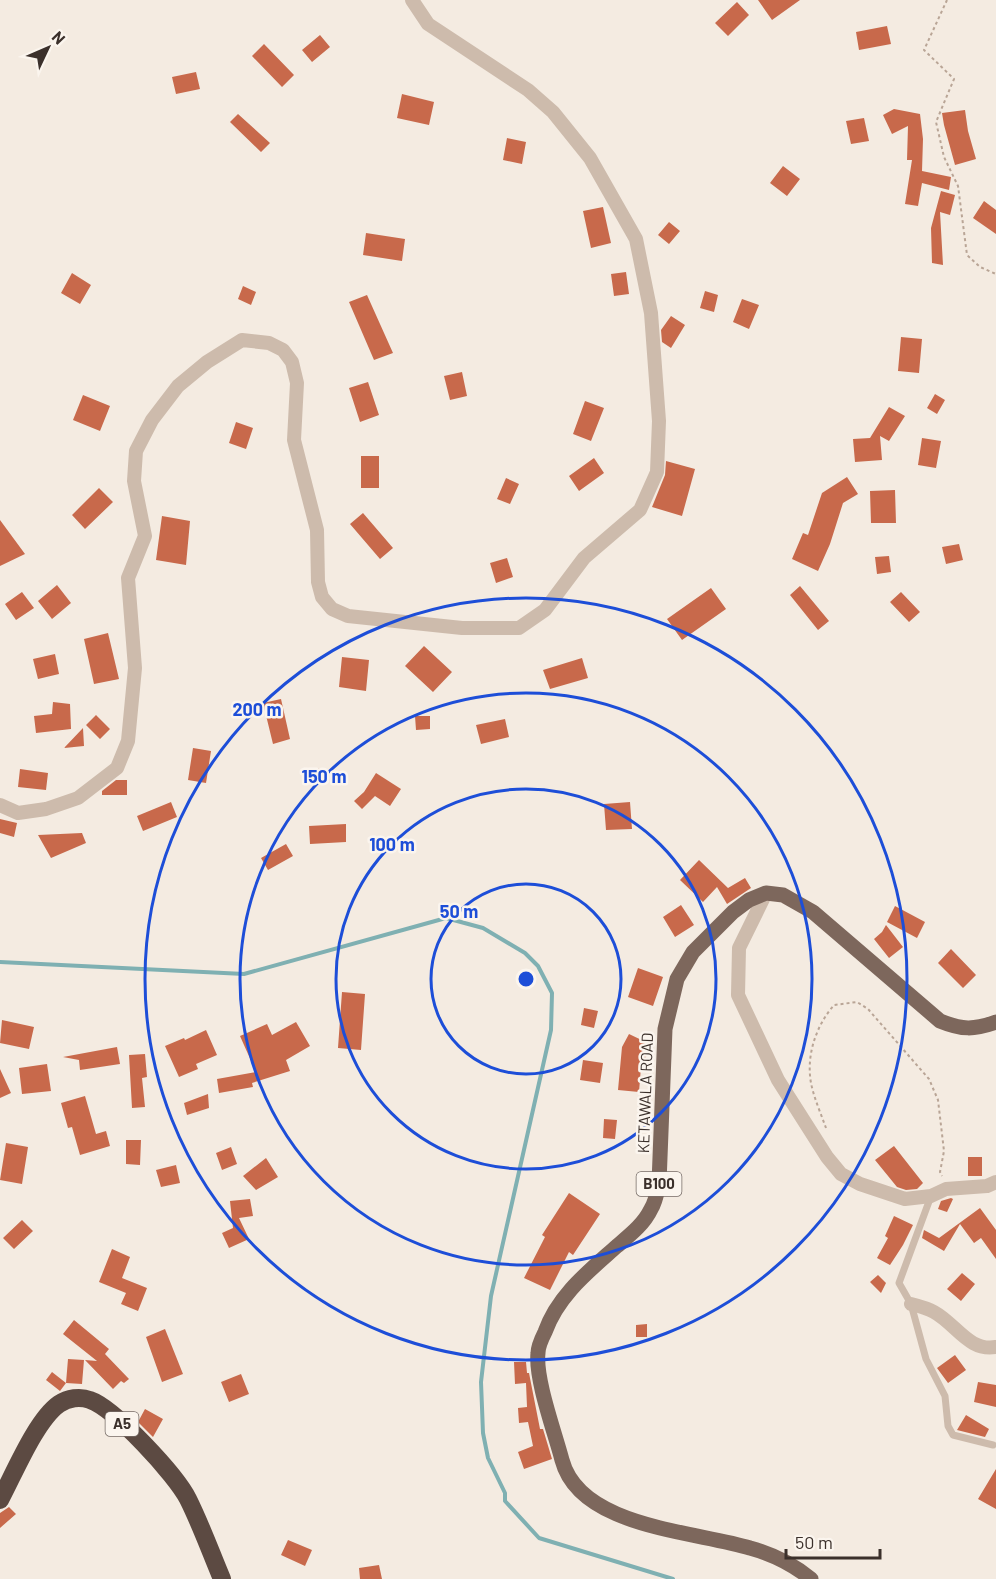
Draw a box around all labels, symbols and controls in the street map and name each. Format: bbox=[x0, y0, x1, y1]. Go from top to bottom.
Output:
north arrow bbox=[18, 18, 78, 78]
text: N bbox=[49, 27, 70, 48]
text: 200 m bbox=[232, 698, 282, 720]
text: 150 m bbox=[302, 765, 346, 787]
text: 100 m bbox=[369, 833, 415, 855]
text: 50 m bbox=[440, 900, 478, 922]
centre of rings bbox=[516, 969, 536, 989]
street label: KETAWALA ROAD bbox=[633, 1032, 656, 1154]
road number: B100 bbox=[636, 1172, 682, 1196]
road number: A5 bbox=[106, 1412, 138, 1436]
scale bar bbox=[786, 1522, 880, 1560]
text: 50 m bbox=[795, 1531, 833, 1553]

